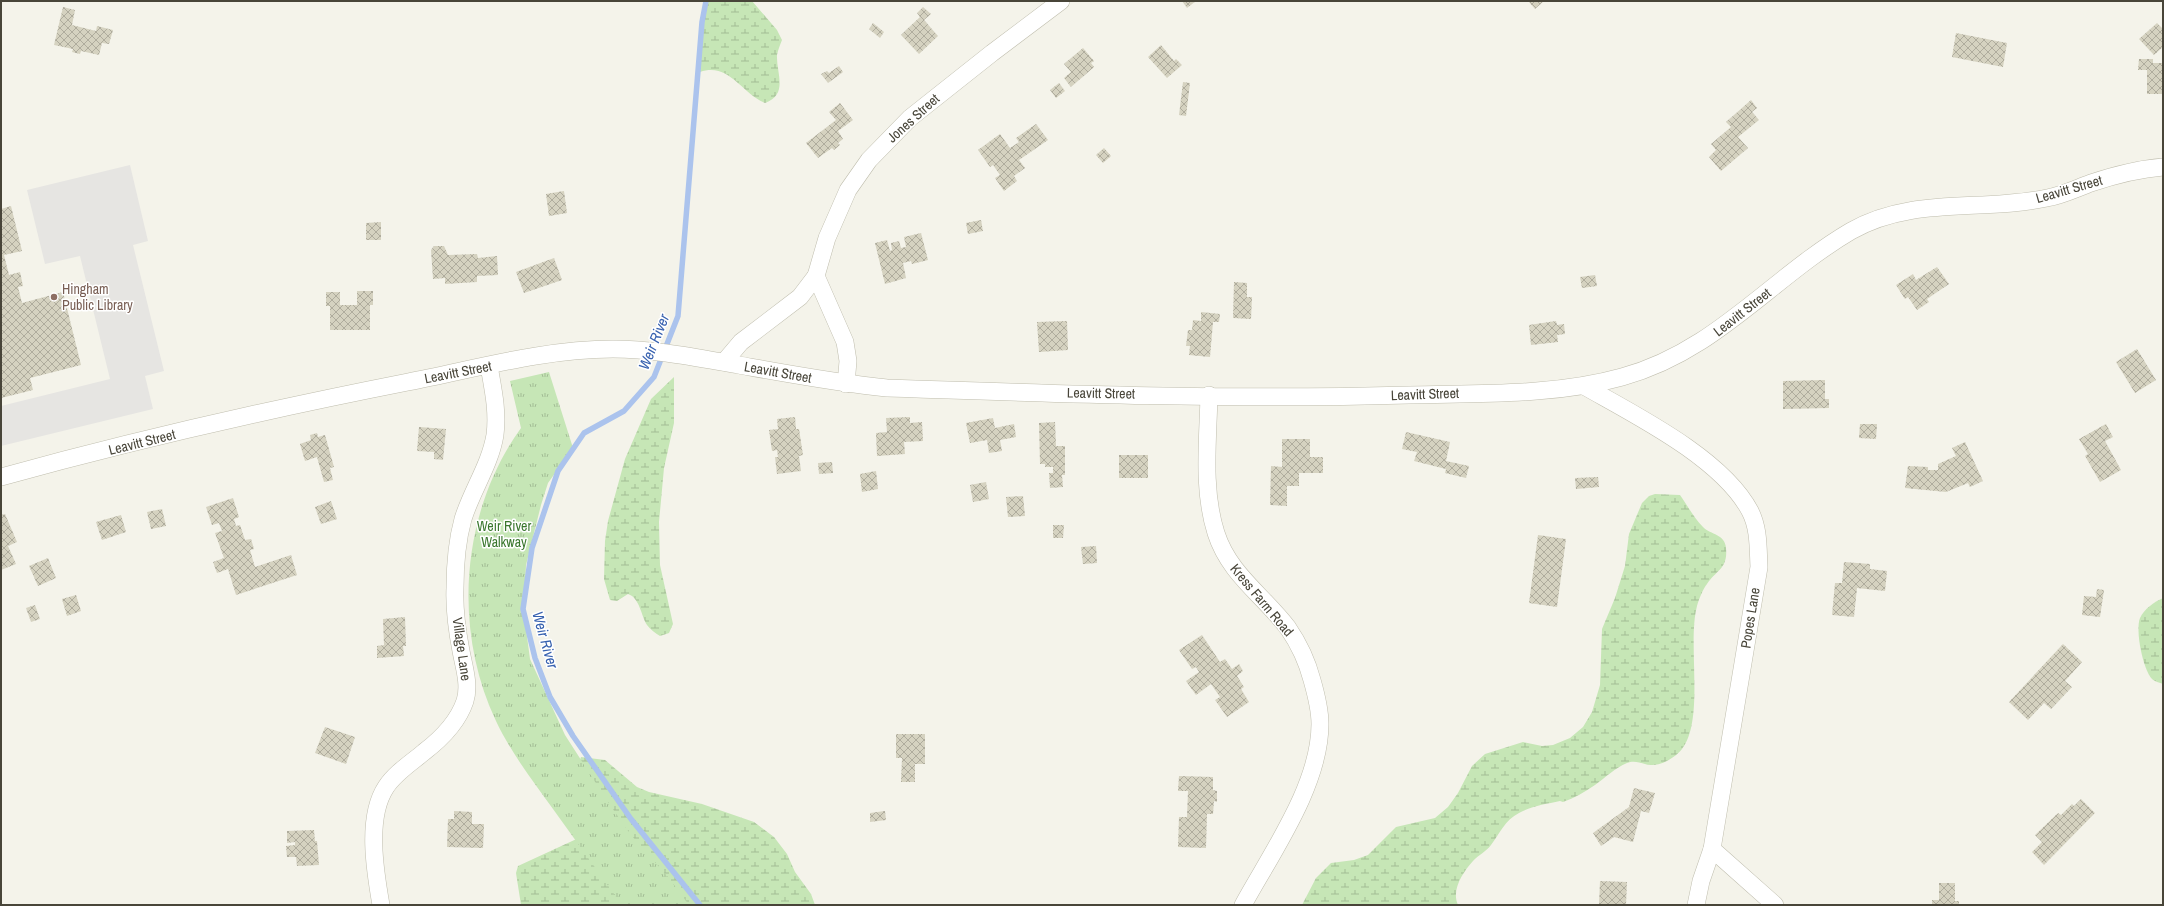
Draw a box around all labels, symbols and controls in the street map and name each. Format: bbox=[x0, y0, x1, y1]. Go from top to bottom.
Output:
street label: Jones Street bbox=[883, 90, 943, 146]
street label: Leavitt Street bbox=[2034, 171, 2104, 207]
place label: Hingham Public Library bbox=[62, 280, 133, 314]
street label: Leavitt Street bbox=[1710, 284, 1774, 340]
marker: Hingham Public Library bbox=[49, 292, 59, 302]
water label: Weir River bbox=[633, 310, 675, 373]
street label: Leavitt Street bbox=[423, 357, 493, 387]
street label: Leavitt Street bbox=[743, 357, 813, 387]
street label: Leavitt Street bbox=[1067, 383, 1135, 403]
street label: Leavitt Street bbox=[1391, 384, 1459, 404]
street label: Leavitt Street bbox=[107, 425, 177, 459]
park label: Weir River Walkway bbox=[477, 517, 532, 551]
street label: Kress Farm Road bbox=[1226, 560, 1298, 640]
street label: Popes Lane bbox=[1736, 586, 1764, 650]
water label: Weir River bbox=[527, 609, 564, 672]
street label: Village Lane bbox=[449, 616, 475, 682]

